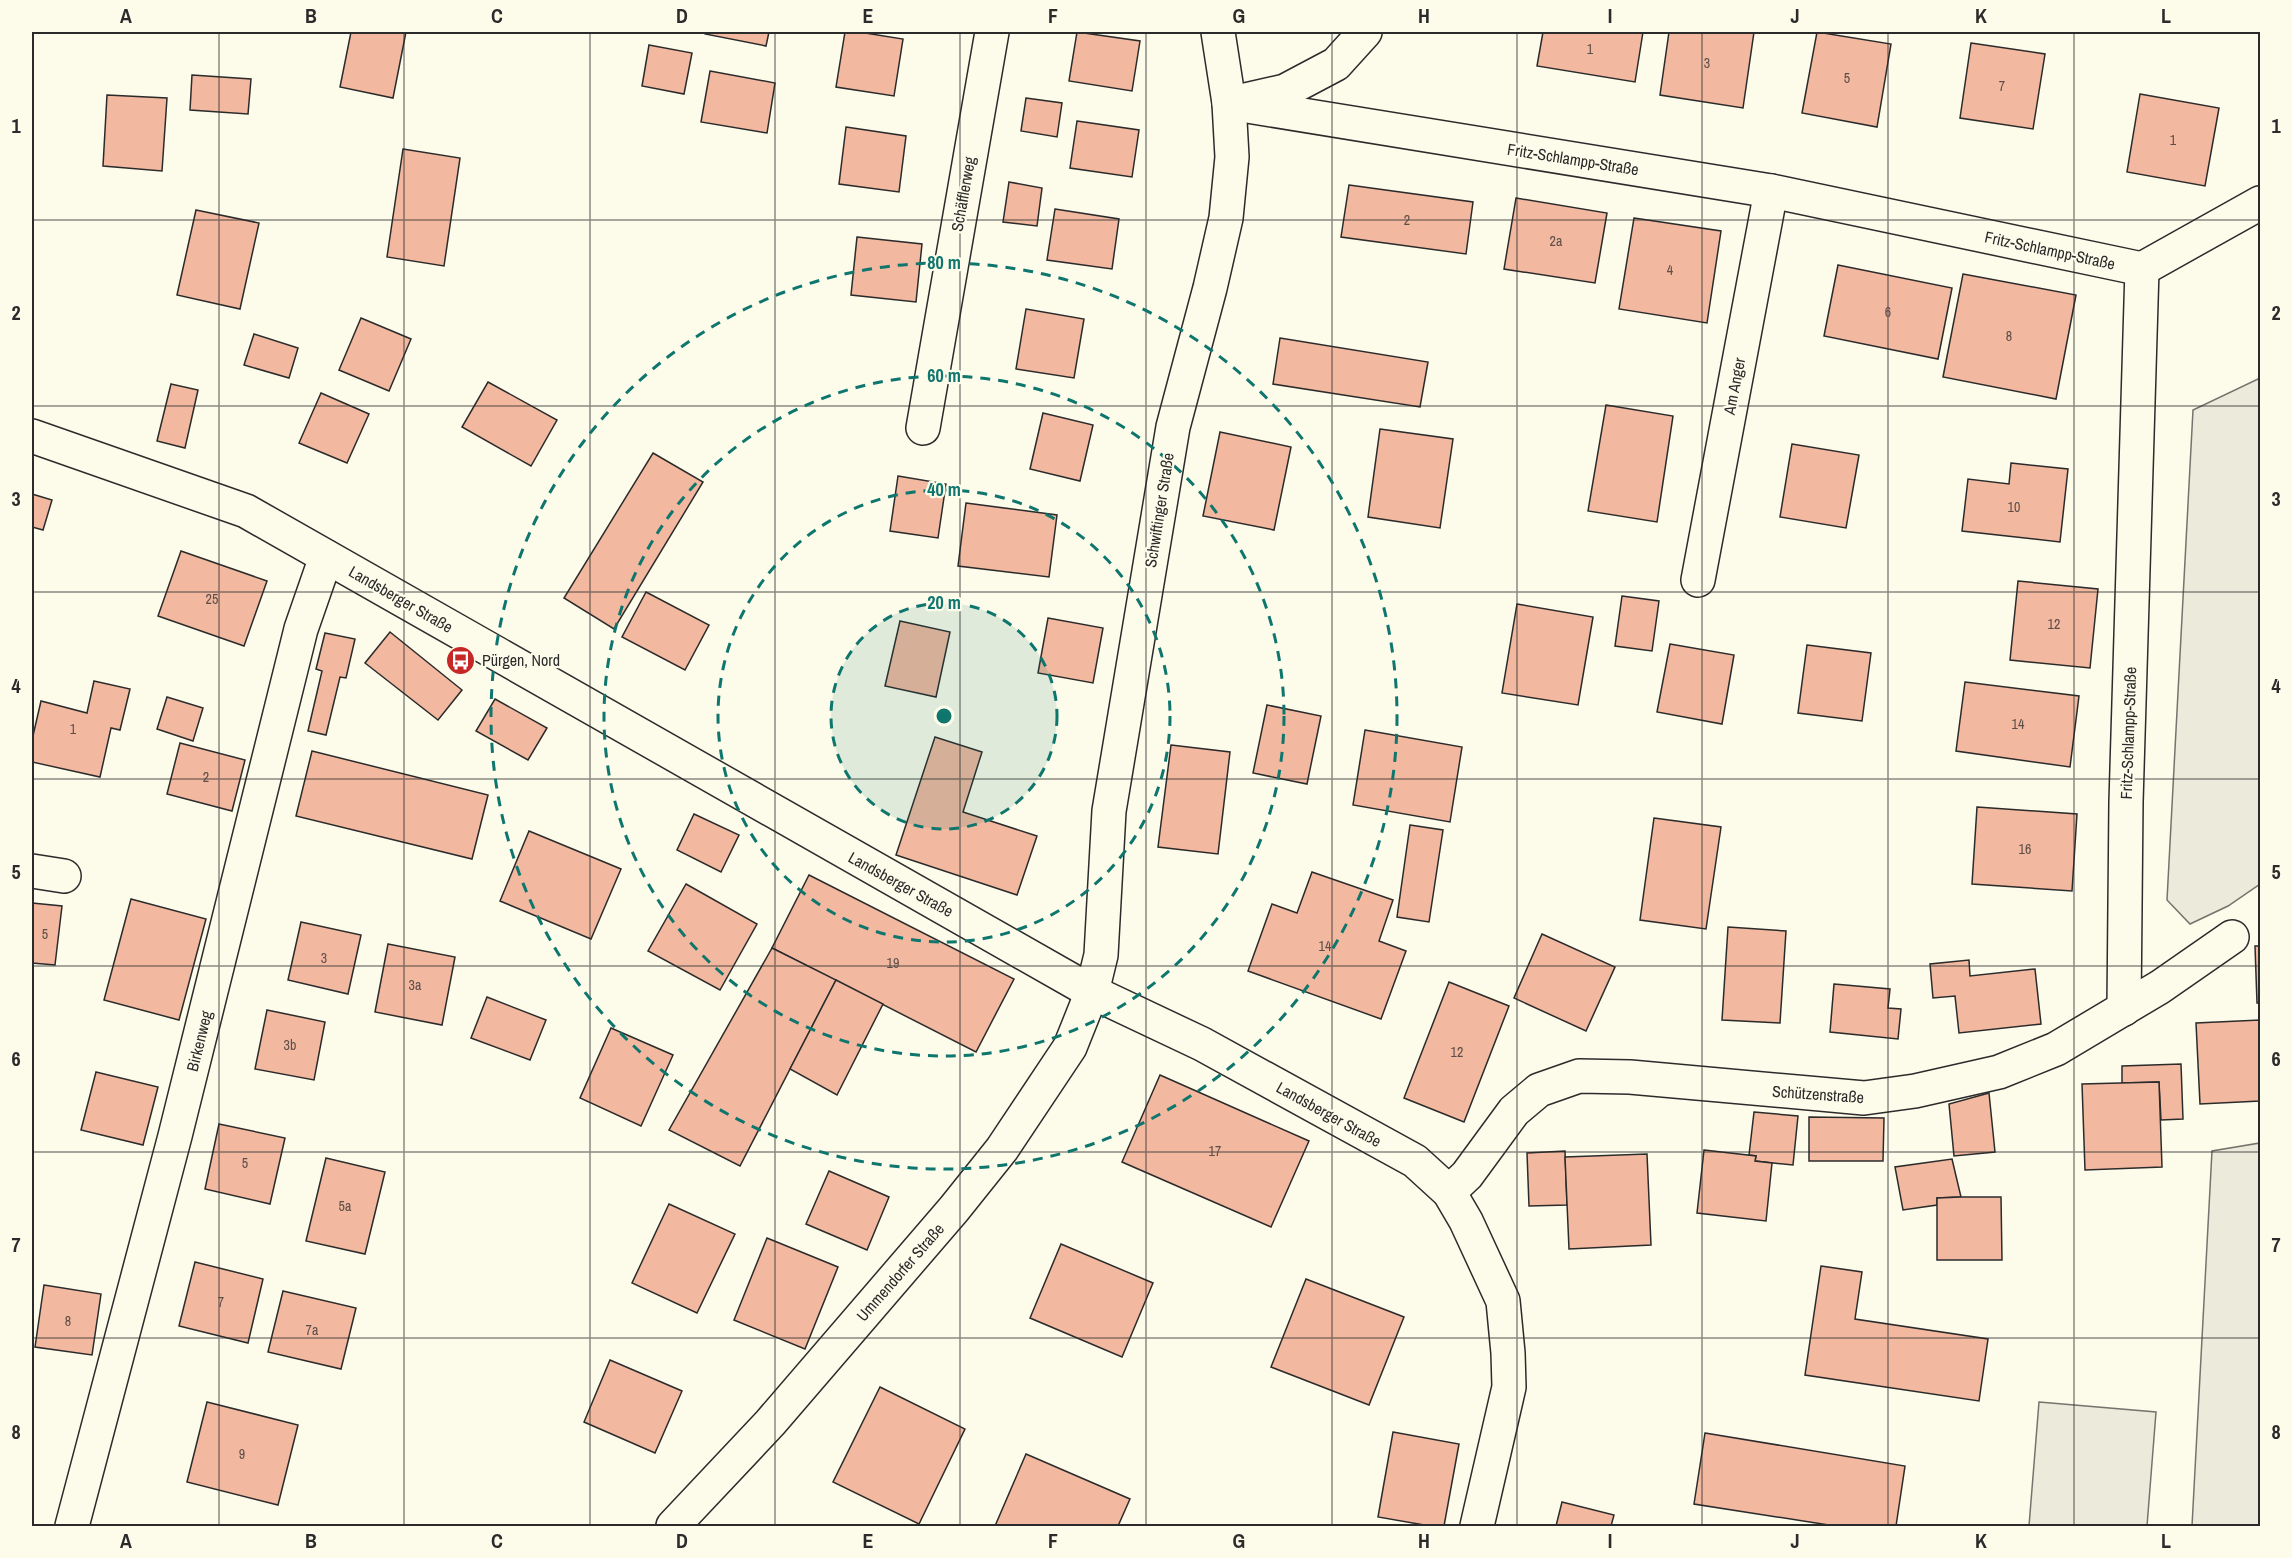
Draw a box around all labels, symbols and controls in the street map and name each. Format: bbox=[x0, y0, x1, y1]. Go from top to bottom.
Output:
text: A bbox=[120, 2, 132, 29]
text: B bbox=[305, 2, 317, 29]
text: C bbox=[491, 2, 503, 29]
text: D bbox=[676, 2, 688, 29]
text: E bbox=[863, 2, 874, 29]
text: F bbox=[1048, 2, 1058, 29]
text: G bbox=[1233, 2, 1245, 29]
text: H bbox=[1418, 2, 1430, 29]
text: I bbox=[1608, 2, 1612, 29]
text: J bbox=[1790, 2, 1800, 29]
text: K bbox=[1975, 2, 1987, 29]
text: L bbox=[2161, 2, 2171, 29]
house number: 1 bbox=[1587, 40, 1594, 58]
house number: 3 bbox=[1704, 54, 1710, 72]
house number: 5 bbox=[1844, 69, 1850, 87]
house number: 7 bbox=[1999, 77, 2005, 95]
text: 1 bbox=[11, 112, 21, 139]
text: 1 bbox=[2271, 112, 2281, 139]
house number: 1 bbox=[2170, 131, 2177, 149]
street label: Fritz-Schlampp-Straße bbox=[1506, 138, 1640, 180]
street label: Schäfflerweg bbox=[946, 154, 981, 233]
house number: 2 bbox=[1404, 211, 1410, 229]
street label: Fritz-Schlampp-Straße bbox=[1983, 225, 2117, 275]
house number: 2a bbox=[1550, 232, 1563, 250]
text: 80 m bbox=[927, 250, 961, 275]
house number: 4 bbox=[1667, 261, 1674, 279]
text: 2 bbox=[11, 299, 21, 326]
text: 2 bbox=[2271, 299, 2281, 326]
house number: 6 bbox=[1885, 303, 1891, 321]
house number: 8 bbox=[2006, 327, 2012, 345]
street label: Am Anger bbox=[1718, 355, 1750, 417]
text: 60 m bbox=[927, 363, 961, 388]
street label: Schwiftinger Straße bbox=[1139, 451, 1179, 569]
text: 40 m bbox=[927, 477, 961, 502]
text: 3 bbox=[11, 485, 21, 512]
text: 3 bbox=[2271, 485, 2281, 512]
house number: 10 bbox=[2008, 498, 2020, 516]
street label: Landsberger Straße bbox=[345, 560, 457, 638]
house number: 25 bbox=[206, 590, 218, 608]
text: 20 m bbox=[927, 590, 961, 615]
house number: 12 bbox=[2048, 615, 2060, 633]
bus stop icon: Pürgen, Nord bbox=[445, 644, 477, 676]
place label: Pürgen, Nord bbox=[482, 649, 560, 671]
street label: Fritz-Schlampp-Straße bbox=[2115, 666, 2141, 800]
text: 4 bbox=[11, 672, 21, 699]
text: 4 bbox=[2271, 672, 2281, 699]
centre of rings bbox=[934, 706, 954, 726]
house number: 14 bbox=[2012, 715, 2025, 733]
house number: 1 bbox=[70, 720, 77, 738]
house number: 2 bbox=[203, 768, 209, 786]
house number: 16 bbox=[2019, 840, 2031, 858]
street label: Landsberger Straße bbox=[845, 846, 957, 922]
text: 5 bbox=[11, 858, 21, 885]
text: 5 bbox=[2271, 858, 2281, 885]
house number: 5 bbox=[42, 925, 48, 943]
house number: 14 bbox=[1319, 937, 1332, 955]
house number: 3 bbox=[321, 949, 327, 967]
house number: 19 bbox=[887, 954, 899, 972]
house number: 3a bbox=[409, 976, 422, 994]
street label: Birkenweg bbox=[181, 1008, 217, 1074]
house number: 3b bbox=[284, 1036, 296, 1054]
house number: 12 bbox=[1451, 1043, 1463, 1061]
text: 6 bbox=[11, 1045, 21, 1072]
text: 6 bbox=[2271, 1045, 2281, 1072]
street label: Landsberger Straße bbox=[1273, 1076, 1385, 1152]
street label: Schützenstraße bbox=[1771, 1080, 1865, 1108]
house number: 17 bbox=[1209, 1142, 1221, 1160]
house number: 5 bbox=[242, 1154, 248, 1172]
house number: 5a bbox=[339, 1197, 352, 1215]
street label: Ummendorfer Straße bbox=[851, 1218, 949, 1326]
text: 7 bbox=[11, 1231, 21, 1258]
text: 7 bbox=[2271, 1231, 2281, 1258]
house number: 7 bbox=[218, 1293, 224, 1311]
house number: 8 bbox=[65, 1312, 71, 1330]
house number: 7a bbox=[306, 1321, 319, 1339]
text: 8 bbox=[11, 1418, 21, 1445]
text: 8 bbox=[2271, 1418, 2281, 1445]
house number: 9 bbox=[239, 1445, 245, 1463]
text: A bbox=[120, 1527, 132, 1554]
text: B bbox=[305, 1527, 317, 1554]
text: C bbox=[491, 1527, 503, 1554]
text: D bbox=[676, 1527, 688, 1554]
text: E bbox=[863, 1527, 874, 1554]
text: F bbox=[1048, 1527, 1058, 1554]
text: G bbox=[1233, 1527, 1245, 1554]
text: H bbox=[1418, 1527, 1430, 1554]
text: I bbox=[1608, 1527, 1612, 1554]
text: J bbox=[1790, 1527, 1800, 1554]
text: K bbox=[1975, 1527, 1987, 1554]
text: L bbox=[2161, 1527, 2171, 1554]

